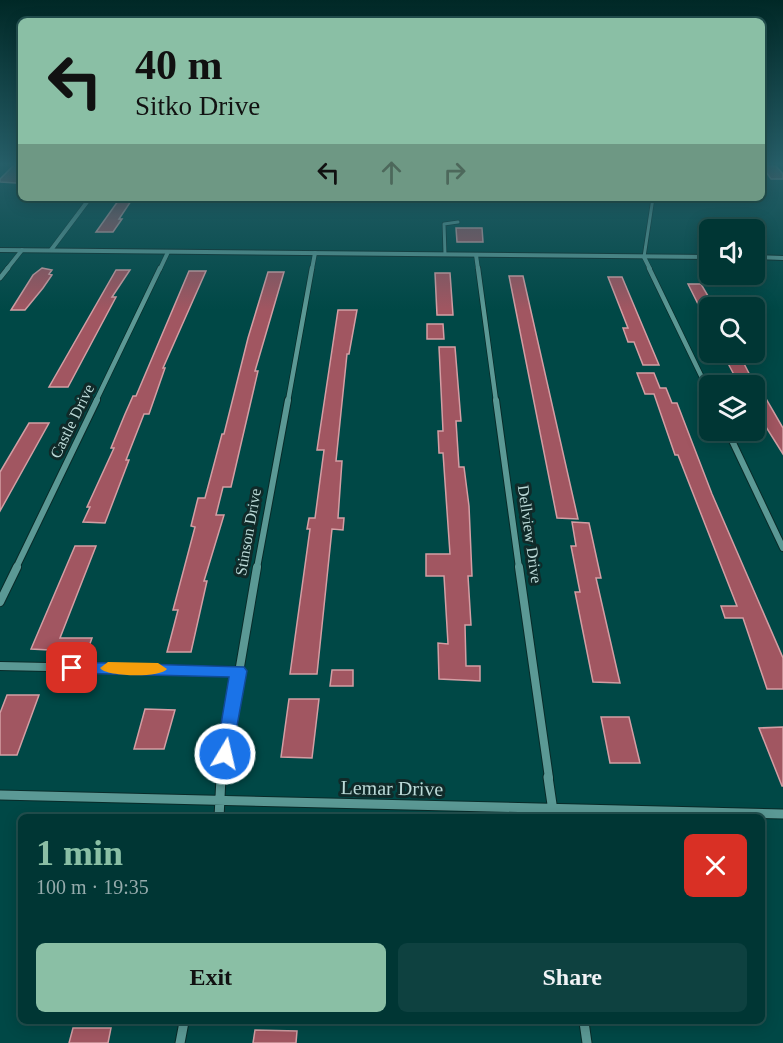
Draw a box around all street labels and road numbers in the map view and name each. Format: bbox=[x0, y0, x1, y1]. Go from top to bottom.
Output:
street label: Castle Drive bbox=[47, 381, 97, 461]
street label: Dellview Drive bbox=[515, 484, 545, 584]
street label: Stinson Drive bbox=[232, 487, 264, 577]
street label: Lemar Drive bbox=[340, 776, 444, 800]

